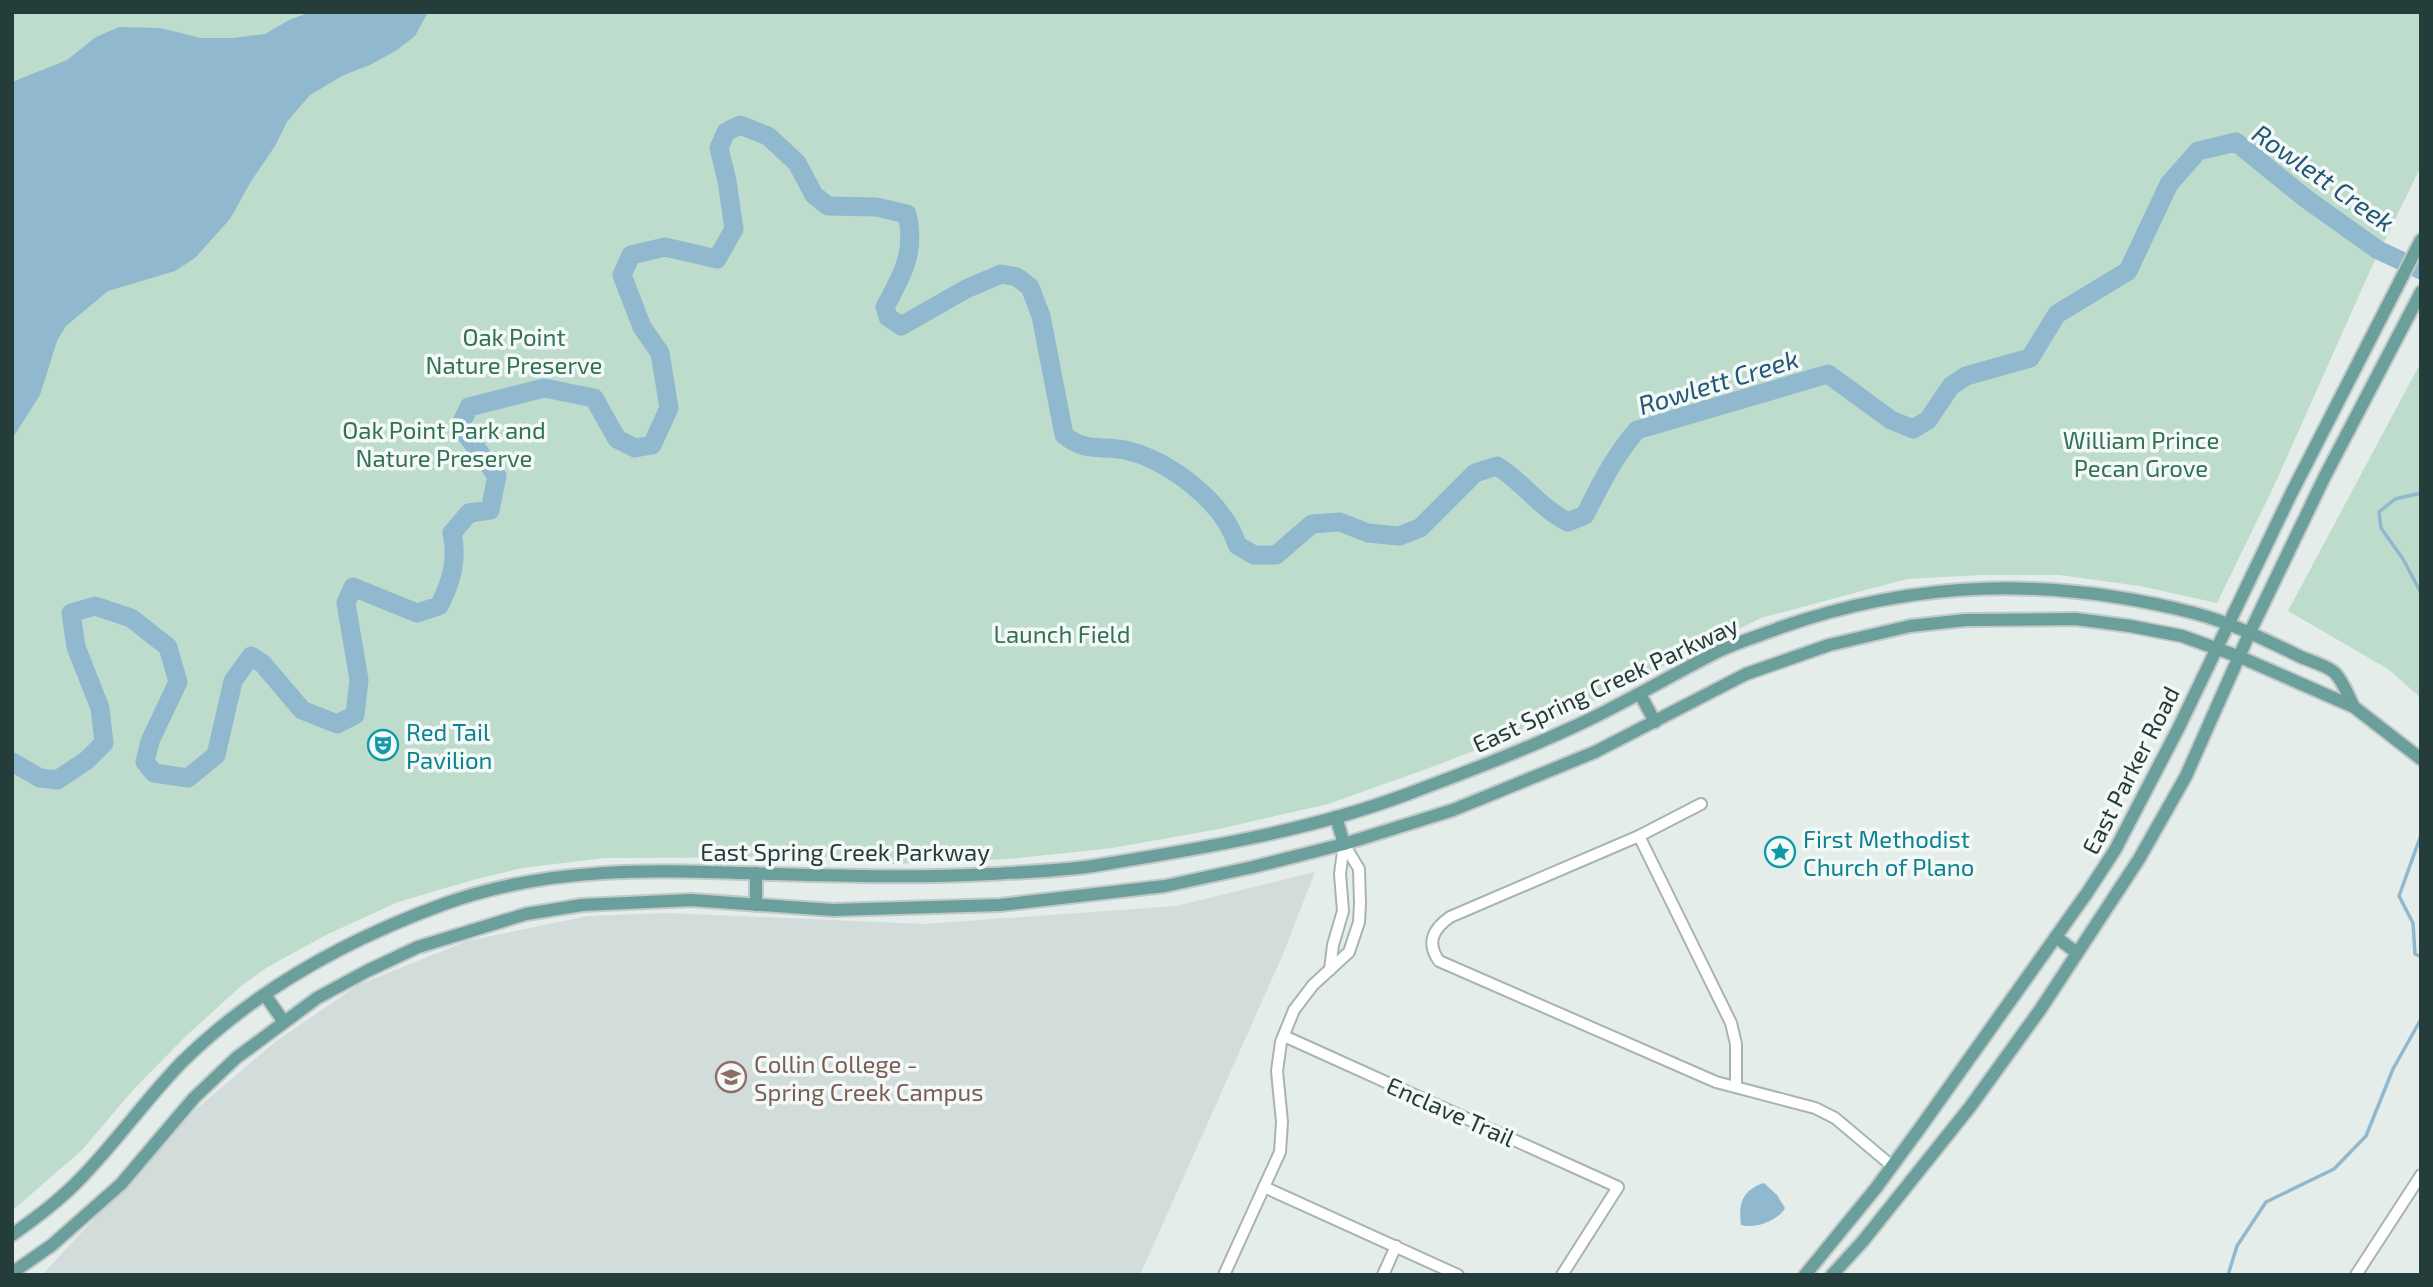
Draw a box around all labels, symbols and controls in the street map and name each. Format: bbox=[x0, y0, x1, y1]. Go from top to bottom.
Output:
water label: Rowlett Creek bbox=[2247, 117, 2401, 237]
park label: Oak Point Nature Preserve bbox=[426, 322, 603, 379]
water label: Rowlett Creek bbox=[1634, 342, 1802, 420]
park label: Oak Point Park and Nature Preserve bbox=[342, 415, 546, 472]
park label: William Prince Pecan Grove bbox=[2063, 425, 2219, 482]
street label: East Spring Creek Parkway bbox=[1468, 610, 1743, 758]
park label: Launch Field bbox=[994, 619, 1130, 648]
street label: East Parker Road bbox=[2075, 681, 2185, 859]
place label: Red Tail Pavilion bbox=[406, 717, 493, 774]
theatre icon: Red Tail Pavilion bbox=[366, 728, 400, 762]
place label: First Methodist Church of Plano bbox=[1803, 824, 1974, 881]
place icon: First Methodist Church of Plano bbox=[1763, 835, 1797, 869]
street label: East Spring Creek Parkway bbox=[700, 837, 990, 866]
place label: Collin College - Spring Creek Campus bbox=[754, 1049, 983, 1106]
school or university icon: Collin College - Spring Creek Campus bbox=[714, 1060, 748, 1094]
street label: Enclave Trail bbox=[1382, 1070, 1520, 1152]

